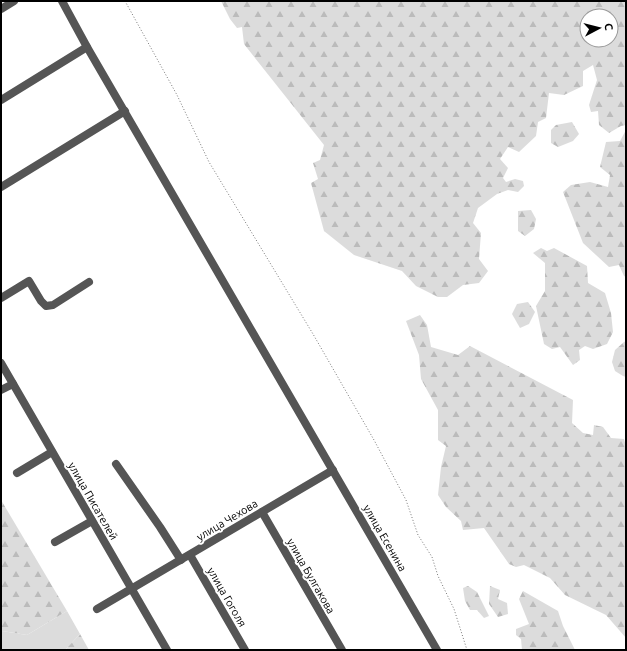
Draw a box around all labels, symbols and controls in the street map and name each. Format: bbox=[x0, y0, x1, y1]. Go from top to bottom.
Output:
north arrow bbox=[579, 8, 619, 48]
text: С bbox=[603, 23, 615, 31]
street label: улица Писателей bbox=[66, 460, 120, 542]
street label: улица Чехова bbox=[194, 497, 260, 543]
street label: улица Есенина bbox=[361, 503, 409, 573]
street label: улица Булгакова bbox=[285, 536, 337, 616]
street label: улица Гоголя bbox=[205, 565, 249, 629]

